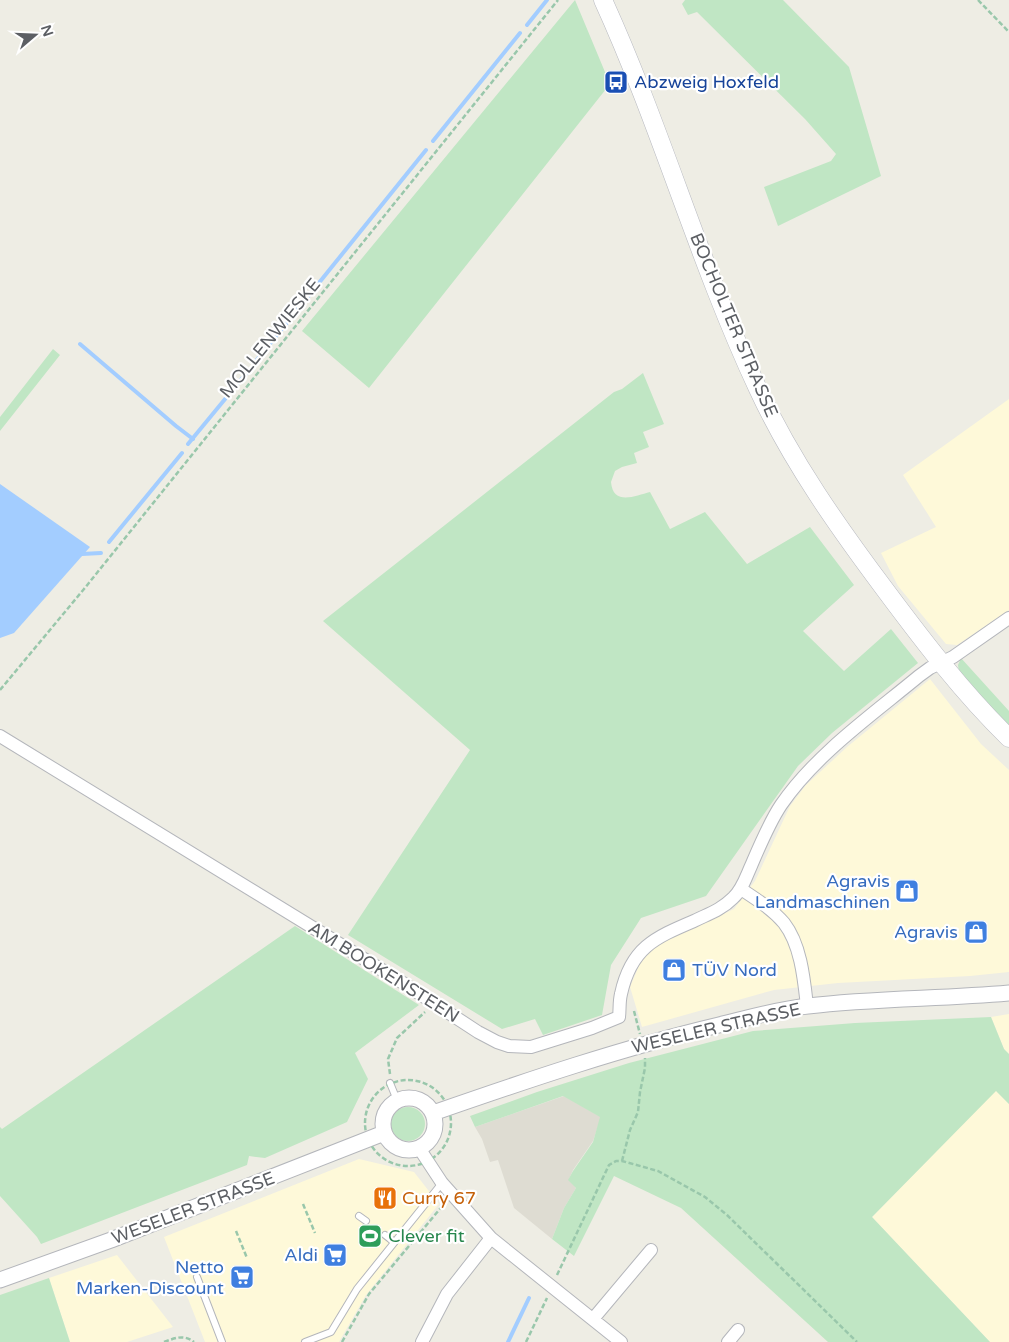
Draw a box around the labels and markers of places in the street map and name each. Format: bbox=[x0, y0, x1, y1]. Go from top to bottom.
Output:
bus stop icon: Abzweig Hoxfeld bbox=[603, 69, 629, 95]
place label: Abzweig Hoxfeld bbox=[634, 71, 779, 93]
place label: Agravis Landmaschinen bbox=[755, 870, 890, 913]
shop icon: Agravis Landmaschinen bbox=[894, 878, 920, 904]
shop icon: Agravis bbox=[963, 919, 989, 945]
place label: Agravis bbox=[894, 921, 958, 943]
shop icon: TÜV Nord bbox=[661, 957, 687, 983]
place label: TÜV Nord bbox=[692, 959, 777, 981]
restaurant icon: Curry 67 bbox=[372, 1185, 398, 1211]
place label: Curry 67 bbox=[402, 1187, 476, 1209]
sports icon: Clever fit bbox=[357, 1223, 383, 1249]
place label: Clever fit bbox=[388, 1225, 465, 1247]
supermarket icon: Aldi bbox=[322, 1242, 348, 1268]
place label: Aldi bbox=[284, 1244, 318, 1266]
place label: Netto Marken-Discount bbox=[76, 1256, 224, 1299]
supermarket icon: Netto Marken-Discount bbox=[229, 1264, 255, 1290]

